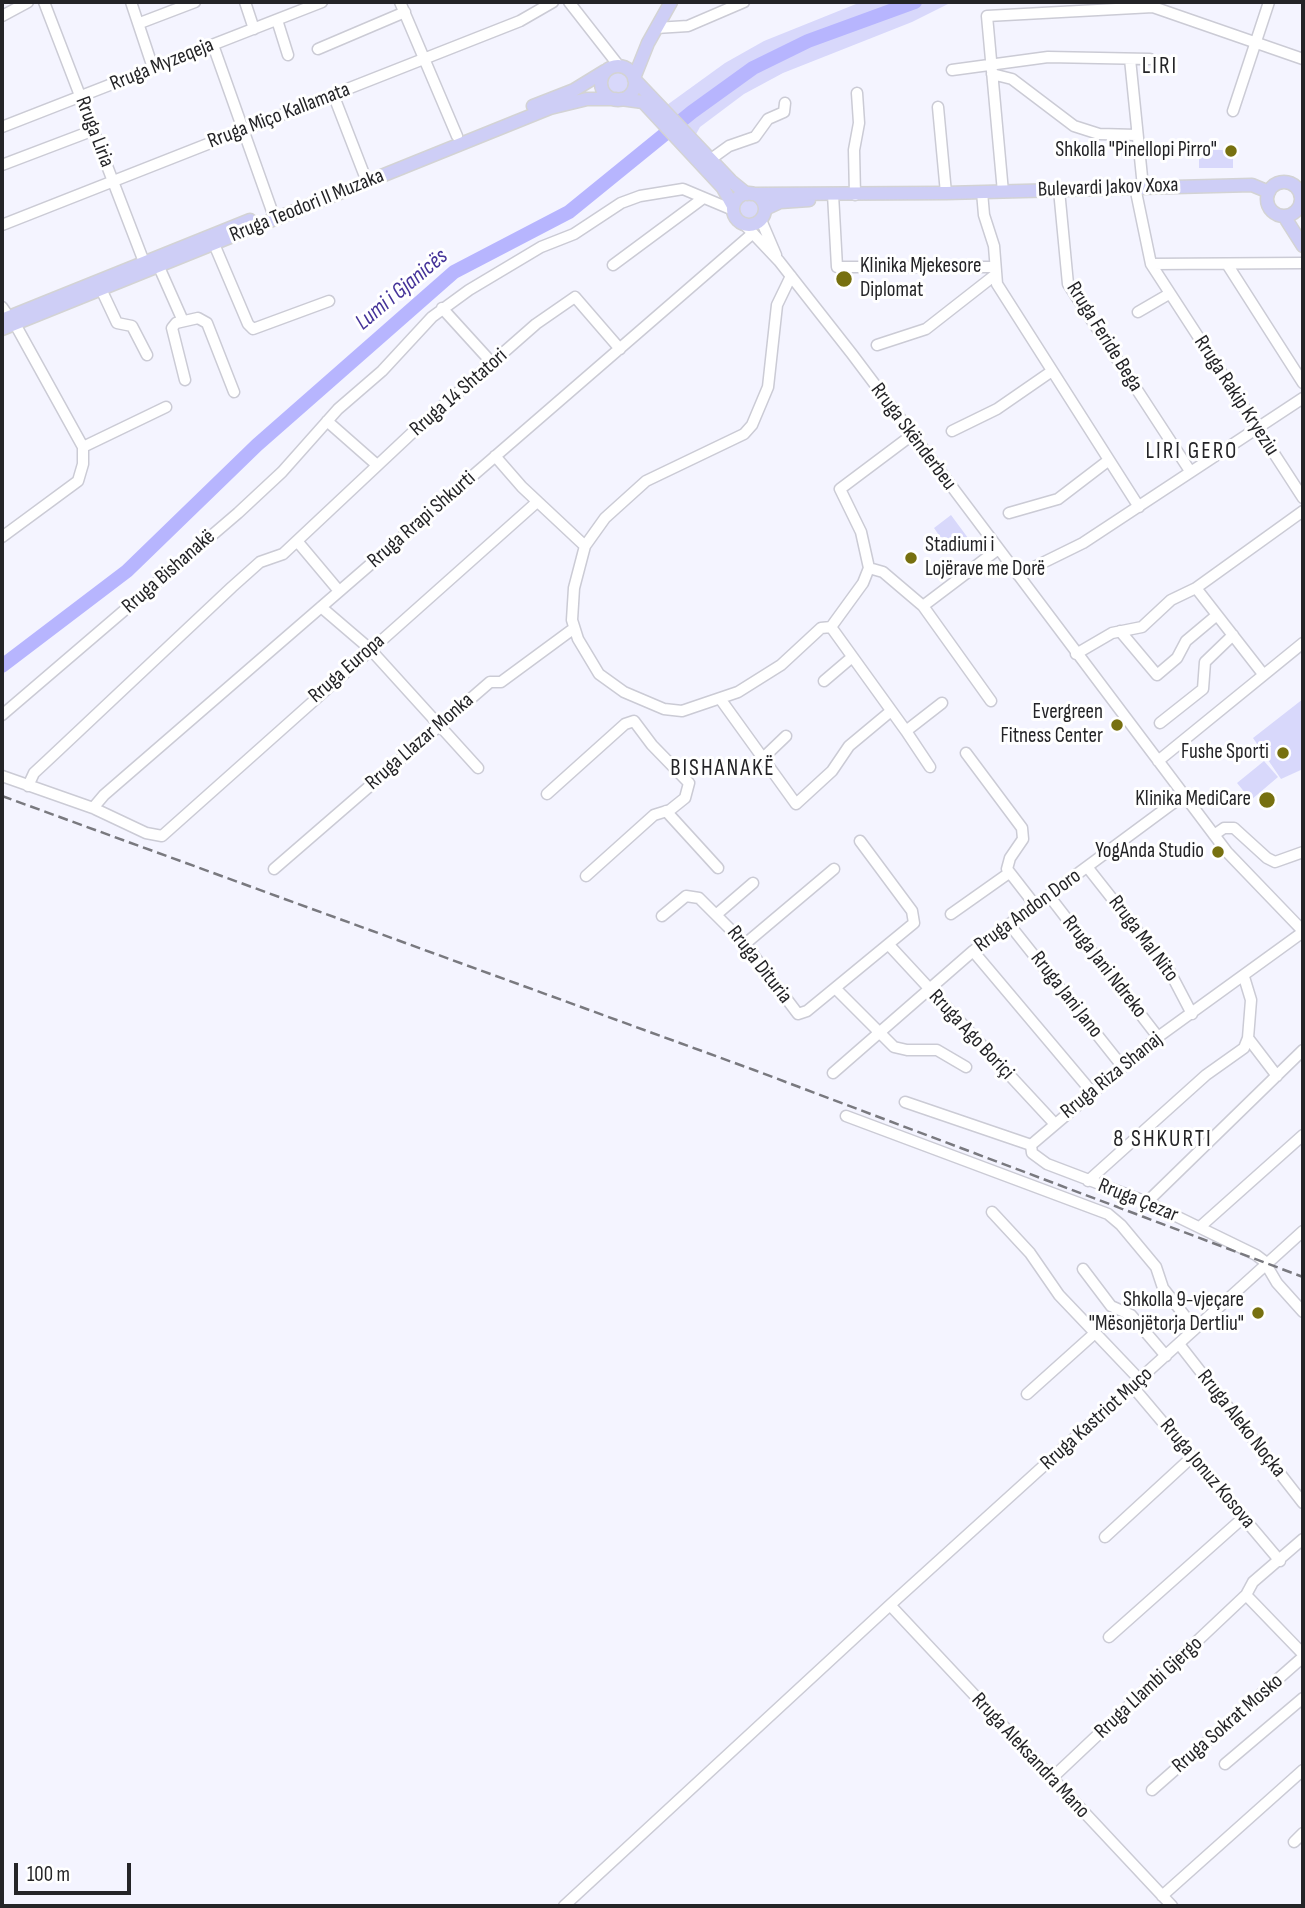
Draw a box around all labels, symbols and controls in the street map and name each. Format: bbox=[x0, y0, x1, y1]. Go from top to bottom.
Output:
street label: Rruga Myzeqeja bbox=[107, 33, 217, 97]
district label: LIRI bbox=[1142, 53, 1178, 81]
street label: Rruga Miço Kallamata bbox=[204, 77, 354, 155]
street label: Rruga Liria bbox=[69, 93, 119, 171]
place label: Shkolla "Pinellopi Pirro" bbox=[1055, 138, 1217, 164]
marker: Shkolla "Pinellopi Pirro" bbox=[1223, 143, 1239, 159]
street label: Rruga Teodori II Muzaka bbox=[226, 164, 388, 248]
street label: Bulevardi Jakov Xoxa bbox=[1037, 173, 1179, 203]
water label: Lumi i Gjanicës bbox=[350, 243, 454, 337]
place label: Klinika Mjekesore Diplomat bbox=[860, 254, 981, 304]
marker: Klinika Mjekesore Diplomat bbox=[834, 269, 854, 289]
street label: Rruga Feride Bega bbox=[1060, 277, 1148, 397]
street label: Rruga Rakip Kryeziu bbox=[1188, 331, 1284, 461]
street label: Rruga 14 Shtatori bbox=[405, 344, 513, 442]
street label: Rruga Skënderbeu bbox=[865, 379, 961, 495]
district label: LIRI GERO bbox=[1147, 438, 1237, 466]
street label: Rruga Rrapi Shkurti bbox=[363, 466, 481, 574]
street label: Rruga Bishanakë bbox=[117, 525, 221, 619]
place label: Stadiumi i Lojërave me Dorë bbox=[925, 533, 1045, 583]
marker: Stadiumi i Lojërave me Dorë bbox=[903, 550, 919, 566]
street label: Rruga Europa bbox=[304, 629, 390, 709]
street label: Rruga Llazar Monka bbox=[361, 688, 479, 796]
place label: Evergreen Fitness Center bbox=[1001, 700, 1103, 750]
marker: Evergreen Fitness Center bbox=[1109, 717, 1125, 733]
place label: Fushe Sporti bbox=[1181, 740, 1269, 766]
marker: Fushe Sporti bbox=[1275, 745, 1291, 761]
district label: BISHANAKË bbox=[671, 755, 775, 783]
place label: Klinika MediCare bbox=[1135, 787, 1251, 813]
marker: Klinika MediCare bbox=[1257, 790, 1277, 810]
place label: YogAnda Studio bbox=[1095, 839, 1204, 865]
marker: YogAnda Studio bbox=[1210, 844, 1226, 860]
street label: Rruga Andon Doro bbox=[970, 864, 1086, 958]
street label: Rruga Mal Nito bbox=[1102, 891, 1184, 987]
street label: Rruga Jani Ndreko bbox=[1056, 911, 1152, 1023]
street label: Rruga Dituria bbox=[721, 921, 797, 1009]
street label: Rruga Jani Jano bbox=[1024, 947, 1108, 1043]
street label: Rruga Ago Boriçi bbox=[923, 985, 1019, 1085]
street label: Rruga Riza Shanaj bbox=[1056, 1027, 1168, 1125]
district label: 8 SHKURTI bbox=[1114, 1126, 1212, 1154]
street label: Rruga Çezar bbox=[1094, 1174, 1182, 1228]
place label: Shkolla 9-vjeçare "Mësonjëtorja Dertliu" bbox=[1089, 1288, 1244, 1338]
marker: Shkolla 9-vjeçare "Mësonjëtorja Dertliu" bbox=[1250, 1305, 1266, 1321]
street label: Rruga Kastriot Muço bbox=[1036, 1362, 1158, 1476]
street label: Rruga Aleko Noçka bbox=[1191, 1365, 1291, 1483]
street label: Rruga Jonuz Kosova bbox=[1154, 1414, 1260, 1534]
street label: Rruga Llambi Gjergo bbox=[1090, 1632, 1208, 1744]
street label: Rruga Sokrat Mosko bbox=[1168, 1669, 1288, 1779]
street label: Rruga Aleksandra Mano bbox=[966, 1688, 1094, 1824]
scale bar bbox=[18, 1848, 135, 1892]
text: 100 m bbox=[27, 1862, 70, 1887]

